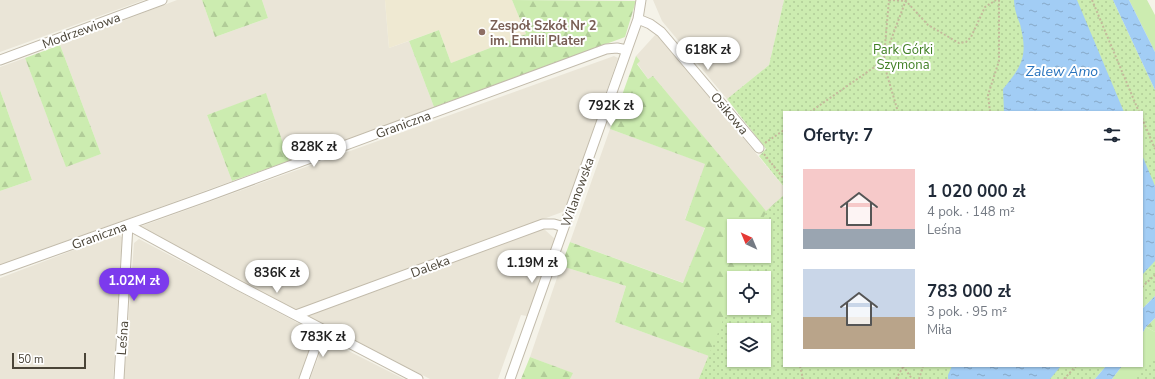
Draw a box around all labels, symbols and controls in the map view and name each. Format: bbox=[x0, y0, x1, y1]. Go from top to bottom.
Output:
street label: Modrzewiowa bbox=[40, 8, 123, 53]
place label: Zespół Szkół Nr 2 im. Emilii Plater bbox=[490, 17, 597, 50]
marker: Zespół Szkół Nr 2 im. Emilii Plater bbox=[477, 27, 487, 37]
pin: 618K zł bbox=[671, 37, 745, 71]
text: 618K zł bbox=[685, 41, 731, 59]
park label: Park Górki Szymona bbox=[873, 41, 933, 74]
water label: Zalew Amo bbox=[1026, 62, 1098, 81]
street label: Osikowa bbox=[706, 89, 752, 139]
pin: 792K zł bbox=[574, 93, 648, 127]
text: 792K zł bbox=[588, 97, 634, 115]
street label: Graniczna bbox=[373, 107, 434, 143]
text: Oferty: 7 bbox=[803, 124, 873, 147]
icon: filters bbox=[1101, 124, 1123, 146]
pin: 828K zł bbox=[277, 134, 351, 168]
text: 828K zł bbox=[291, 138, 337, 156]
street label: Wilanowska bbox=[557, 155, 599, 230]
text: 1 020 000 zł bbox=[927, 180, 1026, 203]
icon: home bbox=[835, 185, 883, 233]
text: 4 pok. · 148 m² bbox=[927, 203, 1015, 221]
street label: Graniczna bbox=[69, 218, 130, 254]
north arrow bbox=[727, 219, 771, 263]
map controls bbox=[727, 219, 771, 367]
text: Leśna bbox=[927, 221, 961, 239]
pin: 1.19M zł bbox=[491, 250, 573, 284]
street label: Daleka bbox=[408, 252, 452, 282]
text: 1.19M zł bbox=[506, 254, 558, 272]
pin: 836K zł bbox=[240, 260, 314, 294]
text: 836K zł bbox=[254, 264, 300, 282]
pin: 1.02M zł bbox=[93, 268, 175, 302]
button: locate bbox=[727, 271, 771, 315]
text: 1.02M zł bbox=[108, 272, 160, 290]
text: 783 000 zł bbox=[927, 280, 1011, 303]
icon: home bbox=[835, 285, 883, 333]
text: 3 pok. · 95 m² bbox=[927, 303, 1007, 321]
street label: Leśna bbox=[113, 320, 133, 356]
text: Miła bbox=[927, 321, 952, 339]
button: layers bbox=[727, 323, 771, 367]
pin: 783K zł bbox=[286, 324, 360, 358]
text: 783K zł bbox=[300, 328, 346, 346]
scale bar bbox=[12, 351, 86, 370]
text: 50 m bbox=[18, 352, 43, 367]

